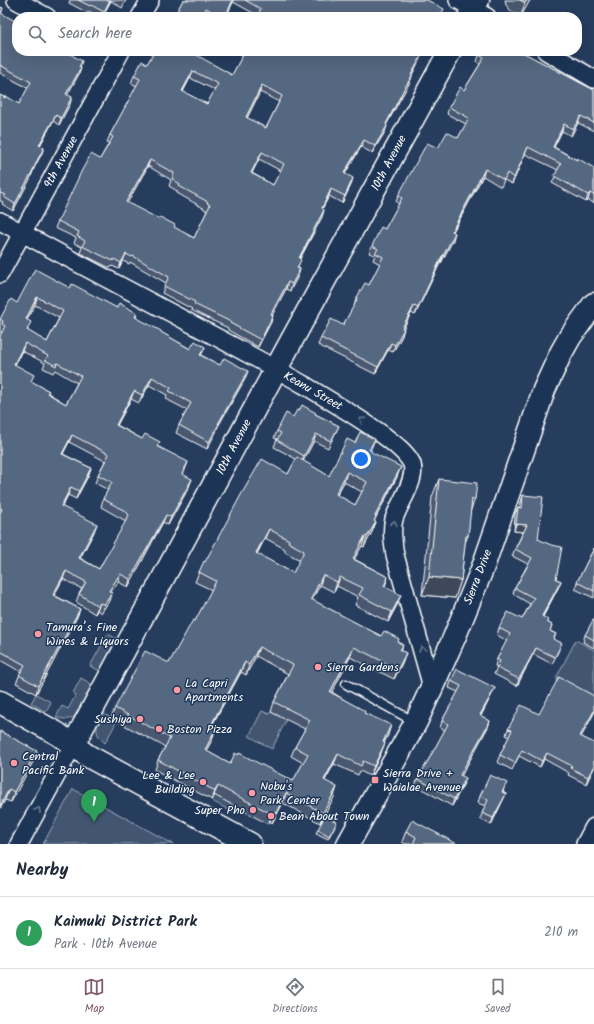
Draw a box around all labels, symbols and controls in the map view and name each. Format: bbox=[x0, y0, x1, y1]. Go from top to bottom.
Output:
search box bbox=[12, 12, 582, 56]
text: Search here bbox=[58, 22, 132, 46]
icon: search bbox=[26, 23, 48, 45]
street label: 10th Avenue bbox=[366, 131, 412, 194]
street label: 9th Avenue bbox=[39, 132, 83, 192]
street label: Keanu Street bbox=[280, 366, 346, 416]
street label: 10th Avenue bbox=[211, 415, 257, 478]
one-way arrow bbox=[359, 417, 366, 425]
your location bbox=[351, 449, 371, 469]
one-way arrow bbox=[389, 520, 398, 526]
street label: Sierra Drive bbox=[459, 546, 497, 608]
place label: Tamura’s Fine Wines & Liquors bbox=[46, 618, 129, 651]
marker: Tamura’s Fine Wines & Liquors bbox=[33, 629, 43, 639]
one-way arrow bbox=[418, 646, 427, 653]
place label: Sierra Gardens bbox=[326, 658, 399, 677]
marker: Sierra Gardens bbox=[313, 662, 323, 672]
place label: La Capri Apartments bbox=[185, 674, 243, 707]
marker: La Capri Apartments bbox=[172, 685, 182, 695]
place label: Sushiya bbox=[94, 710, 132, 729]
marker: Sushiya bbox=[135, 714, 145, 724]
place label: Boston Pizza bbox=[167, 720, 232, 739]
marker: Boston Pizza bbox=[154, 724, 164, 734]
place label: Central Pacific Bank bbox=[22, 747, 84, 780]
marker: Central Pacific Bank bbox=[9, 758, 19, 768]
place label: Sierra Drive + Waialae Avenue bbox=[383, 764, 461, 797]
place label: Lee & Lee Building bbox=[142, 766, 196, 799]
marker: Sierra Drive + Waialae Avenue bbox=[370, 775, 380, 785]
marker: Lee & Lee Building bbox=[198, 777, 208, 787]
place label: Nobu's Park Center bbox=[260, 777, 321, 810]
marker: Nobu's Park Center bbox=[247, 788, 257, 798]
pin: 1 bbox=[81, 789, 107, 822]
place label: Super Pho bbox=[195, 801, 245, 820]
marker: Super Pho bbox=[248, 805, 258, 815]
one-way arrow bbox=[33, 807, 40, 814]
place label: Bean About Town bbox=[279, 807, 369, 826]
marker: Bean About Town bbox=[266, 811, 276, 821]
text: Nearby bbox=[16, 857, 68, 884]
text: Kaimuki District Park bbox=[54, 910, 197, 934]
text: 1 bbox=[27, 922, 31, 943]
text: 210 m bbox=[544, 922, 578, 943]
text: Park · 10th Avenue bbox=[54, 934, 157, 955]
tab: Map bbox=[83, 976, 105, 1018]
tab: Directions bbox=[272, 976, 318, 1018]
tab: Saved bbox=[485, 976, 511, 1018]

